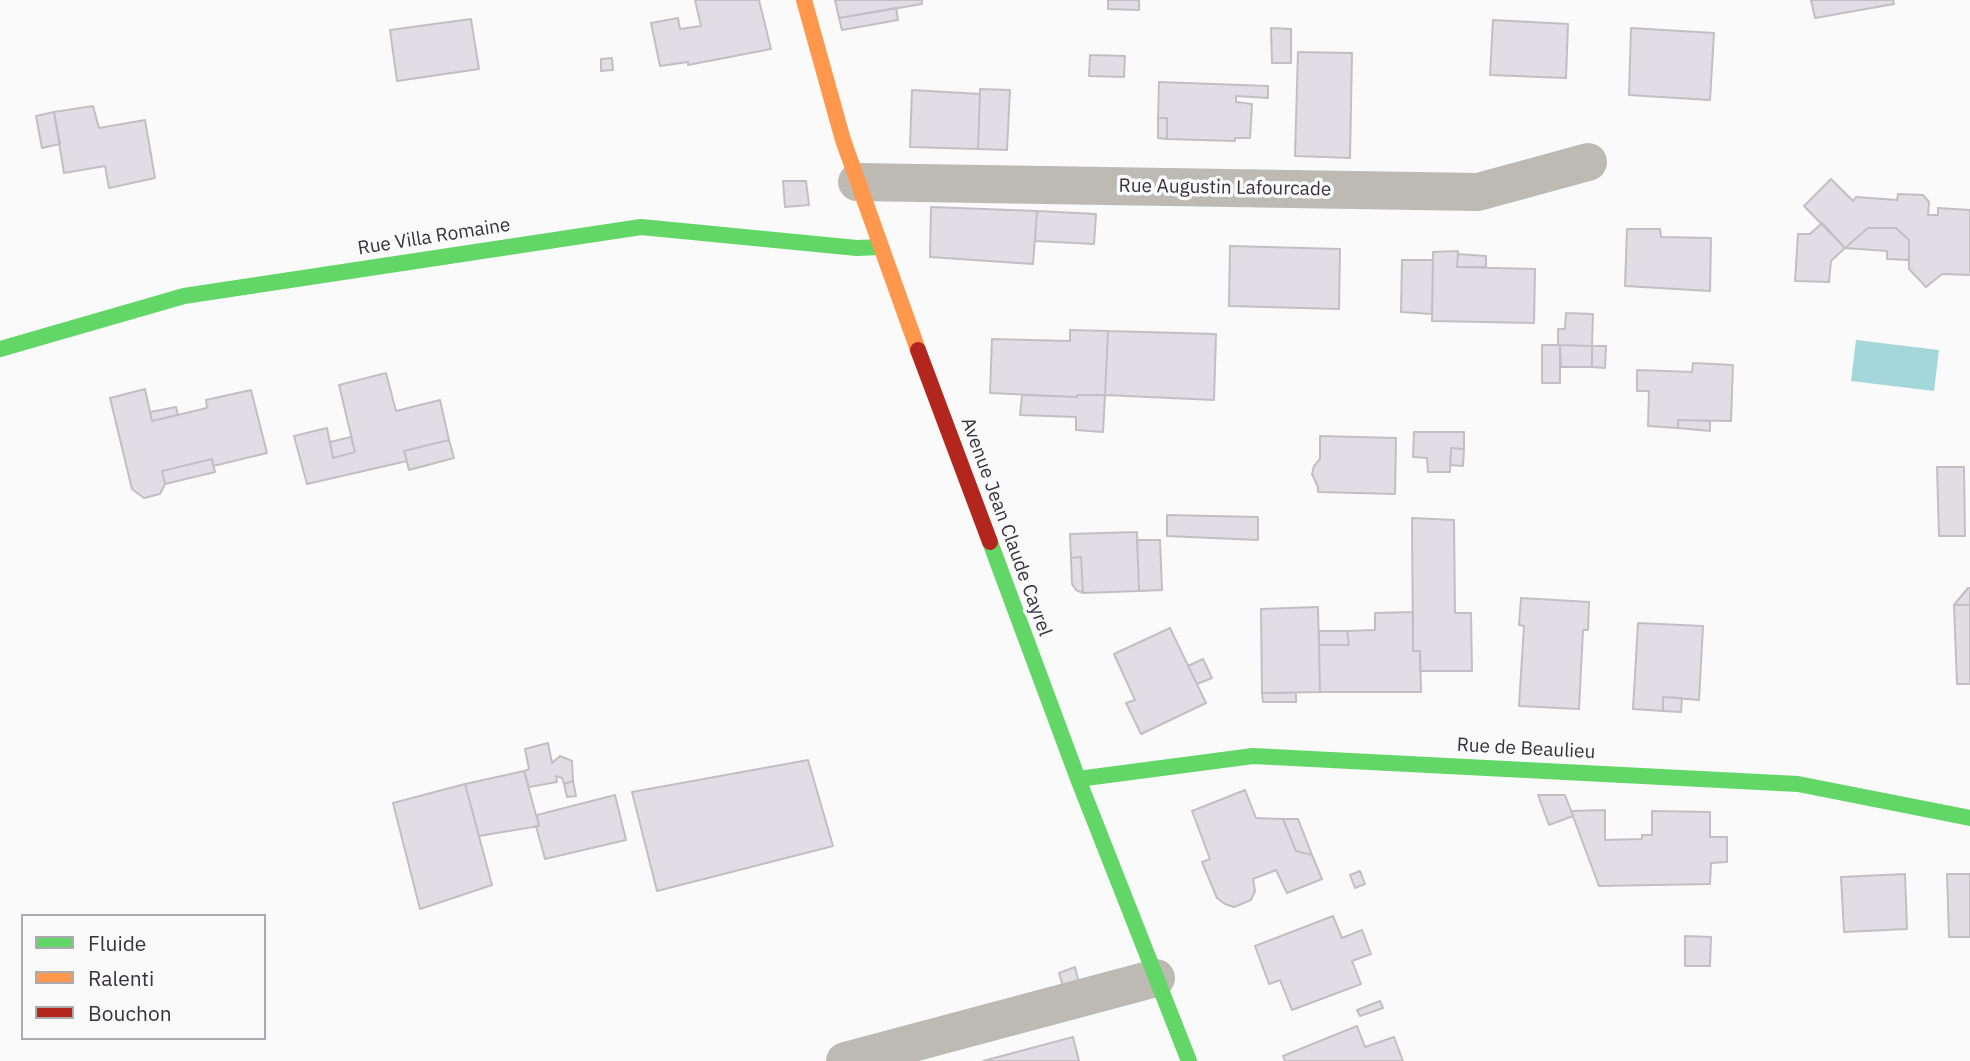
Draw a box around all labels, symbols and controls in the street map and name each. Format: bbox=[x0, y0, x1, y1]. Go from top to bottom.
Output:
street label: Rue Augustin Lafourcade bbox=[1119, 175, 1331, 201]
street label: Rue Villa Romaine bbox=[356, 214, 512, 260]
street label: Avenue Jean Claude Cayrel bbox=[956, 415, 1056, 639]
street label: Rue de Beaulieu bbox=[1456, 734, 1596, 764]
legend bbox=[21, 914, 266, 1040]
text: Fluide bbox=[88, 929, 146, 957]
text: Ralenti bbox=[88, 964, 154, 992]
text: Bouchon bbox=[88, 999, 172, 1027]

